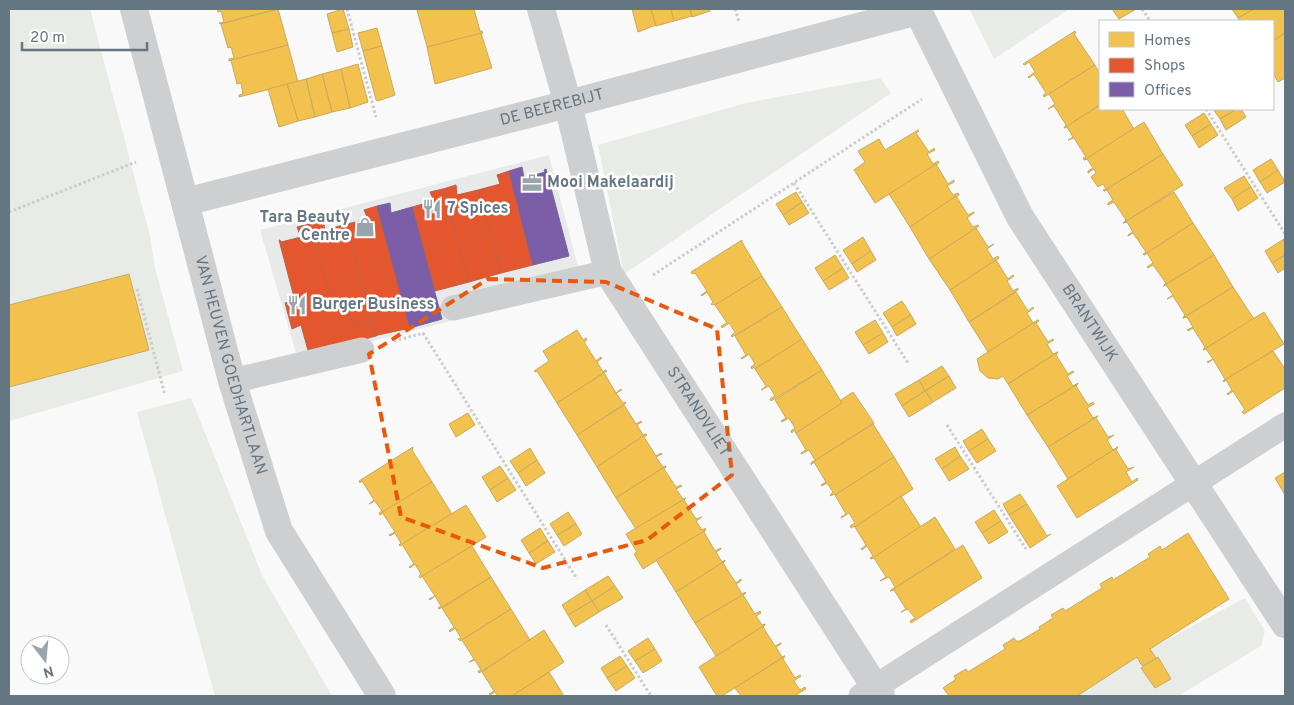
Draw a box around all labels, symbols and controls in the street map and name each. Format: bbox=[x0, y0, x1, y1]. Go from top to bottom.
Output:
scale bar bbox=[22, 20, 148, 52]
legend bbox=[1099, 20, 1274, 110]
text: 20 m bbox=[30, 29, 65, 48]
text: Homes bbox=[1144, 32, 1191, 51]
text: Shops bbox=[1144, 57, 1185, 76]
text: Offices bbox=[1144, 82, 1191, 101]
street label: DE BEEREBIJT bbox=[498, 85, 606, 131]
office icon: Mooi Makelaardij bbox=[521, 172, 543, 194]
place label: Mooi Makelaardij bbox=[547, 173, 674, 193]
restaurant icon: 7 Spices bbox=[421, 198, 443, 220]
place label: 7 Spices bbox=[447, 199, 509, 219]
place label: Tara Beauty Centre bbox=[260, 208, 350, 246]
shop icon: Tara Beauty Centre bbox=[354, 216, 376, 238]
street label: VAN HEUVEN GOEDHARTLAAN bbox=[189, 253, 271, 477]
street label: BRANTWIJK bbox=[1057, 281, 1122, 366]
restaurant icon: Burger Business bbox=[286, 294, 308, 316]
place label: Burger Business bbox=[312, 295, 435, 315]
street label: STRANDVLIET bbox=[662, 363, 734, 461]
north arrow bbox=[20, 635, 70, 685]
text: N bbox=[41, 661, 55, 681]

